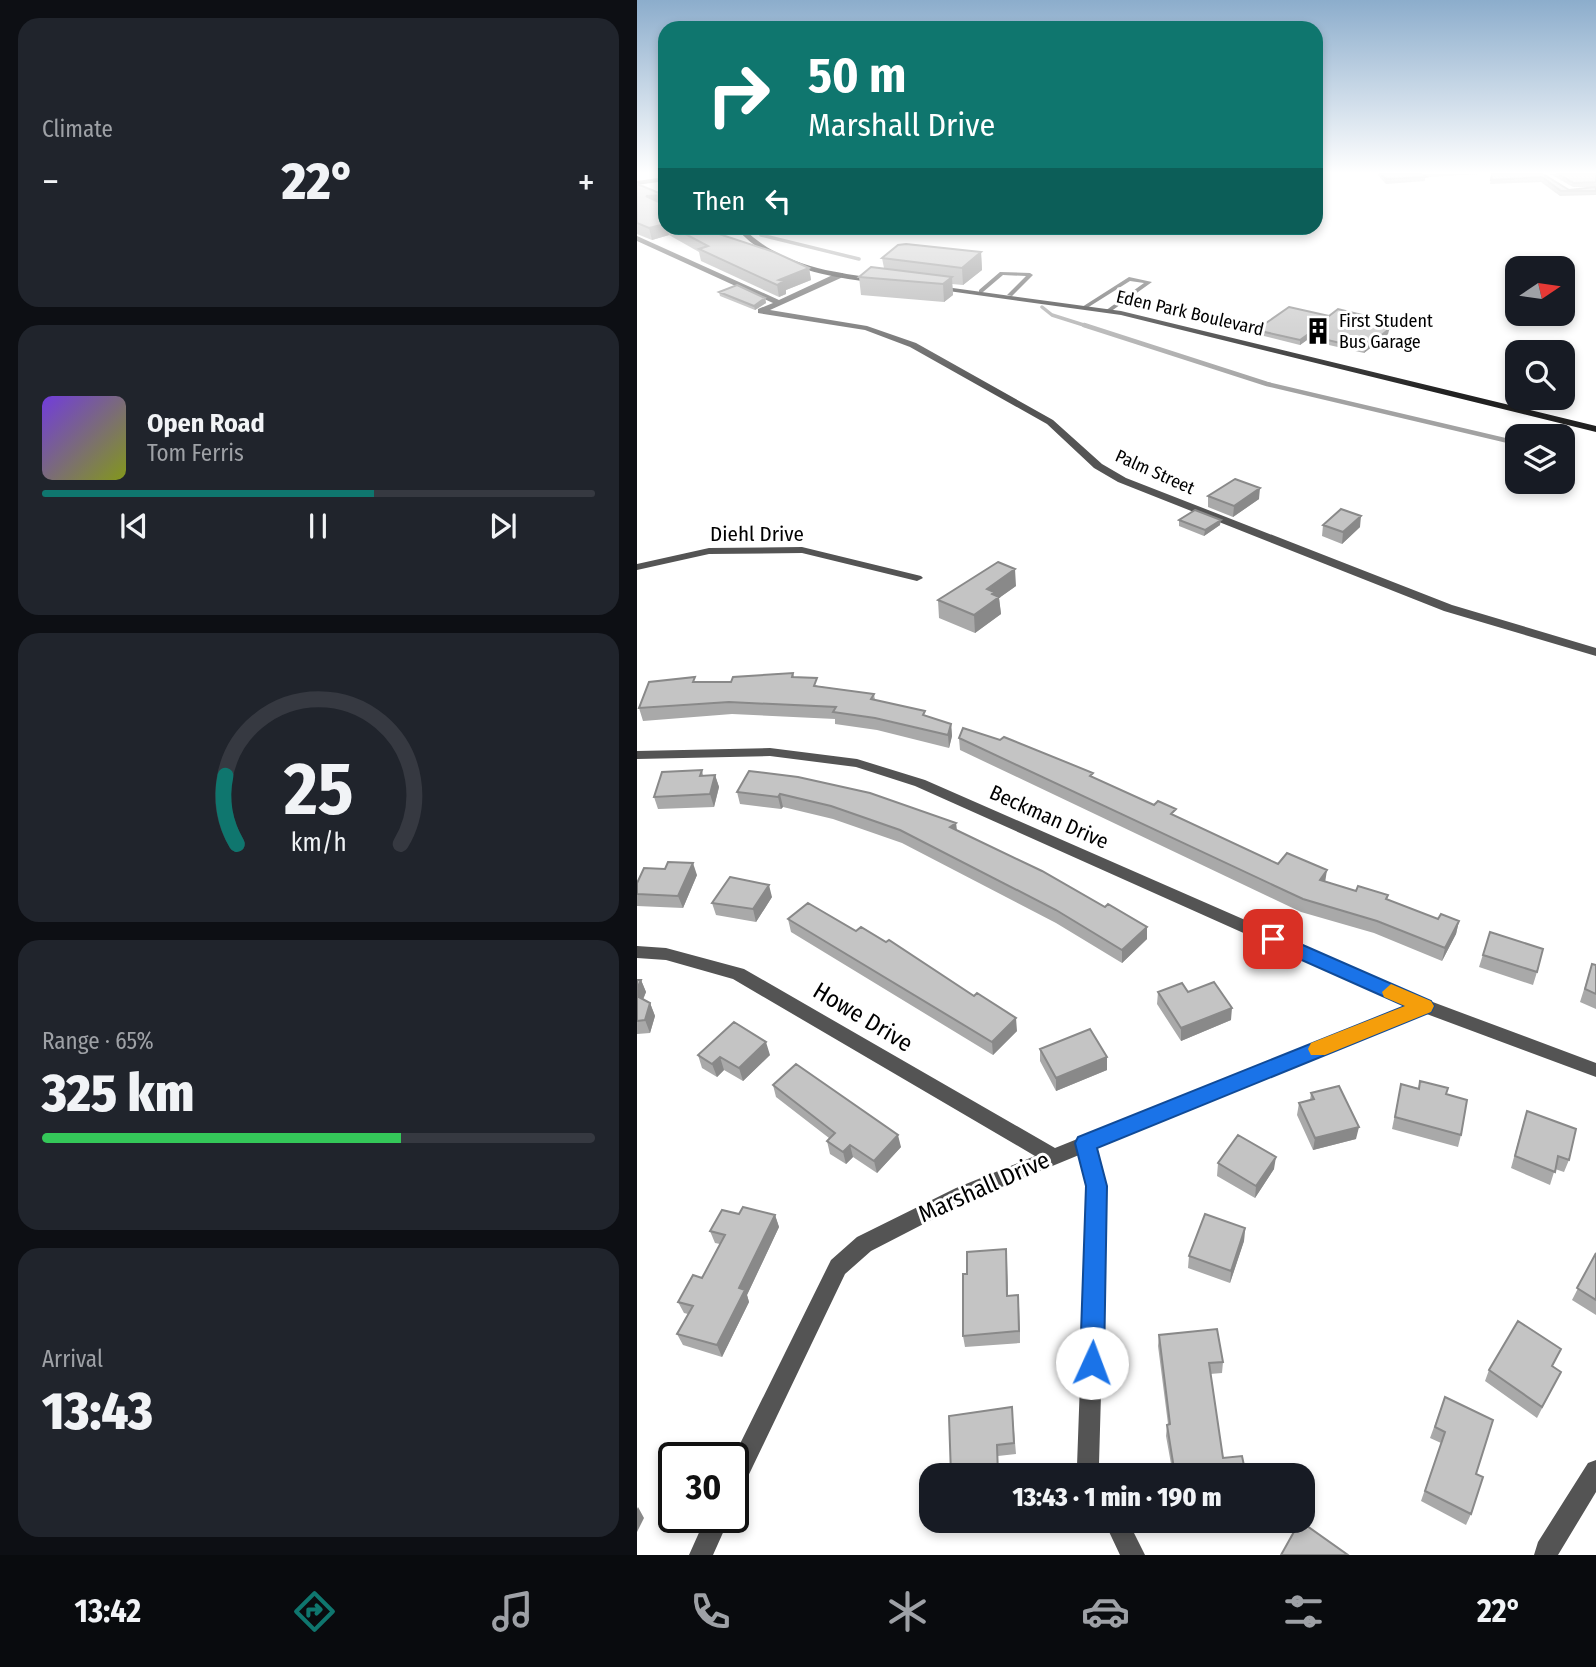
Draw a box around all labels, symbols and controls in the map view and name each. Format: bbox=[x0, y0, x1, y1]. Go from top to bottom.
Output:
text: 50 m bbox=[808, 46, 906, 105]
icon: right bbox=[693, 49, 784, 140]
text: Marshall Drive bbox=[808, 106, 995, 144]
text: Climate bbox=[42, 115, 113, 143]
text: 22° bbox=[282, 150, 355, 213]
text: − bbox=[42, 159, 59, 205]
text: + bbox=[578, 159, 595, 205]
icon: left bbox=[759, 182, 797, 220]
text: Then bbox=[693, 186, 745, 217]
north arrow bbox=[1505, 256, 1575, 326]
map controls bbox=[1505, 256, 1575, 494]
street label: Eden Park Boulevard bbox=[1114, 285, 1266, 341]
place label: First Student Bus Garage bbox=[1339, 310, 1433, 353]
building icon: First Student Bus Garage bbox=[1303, 316, 1333, 346]
button: search bbox=[1505, 340, 1575, 410]
text: Open Road bbox=[147, 408, 265, 439]
button: layers bbox=[1505, 424, 1575, 494]
text: Tom Ferris bbox=[147, 439, 244, 467]
street label: Palm Street bbox=[1112, 445, 1198, 499]
icon: previous bbox=[115, 507, 153, 545]
icon: pause bbox=[299, 507, 337, 545]
icon: next bbox=[484, 507, 522, 545]
street label: Diehl Drive bbox=[710, 521, 804, 547]
text: 25 bbox=[283, 746, 353, 833]
street label: Beckman Drive bbox=[985, 779, 1113, 855]
text: km/h bbox=[291, 827, 346, 857]
pin bbox=[1243, 909, 1303, 969]
icon: arrive bbox=[1254, 920, 1292, 958]
street label: Howe Drive bbox=[808, 976, 918, 1058]
text: Range · 65% bbox=[42, 1027, 154, 1055]
text: 325 km bbox=[42, 1062, 194, 1125]
street label: Marshall Drive bbox=[914, 1146, 1054, 1228]
position arrow bbox=[1055, 1326, 1129, 1400]
text: Arrival bbox=[42, 1345, 103, 1373]
text: 13:43 bbox=[42, 1380, 153, 1443]
speed limit sign: 30 bbox=[658, 1442, 749, 1533]
text: 13:43 · 1 min · 190 m bbox=[1012, 1482, 1222, 1513]
icon: directions bbox=[290, 1587, 339, 1636]
icon: music bbox=[488, 1587, 537, 1636]
icon: phone bbox=[686, 1587, 735, 1636]
icon: climate bbox=[883, 1587, 932, 1636]
icon: car bbox=[1081, 1587, 1130, 1636]
icon: filters bbox=[1279, 1587, 1328, 1636]
text: 13:42 bbox=[74, 1592, 141, 1630]
text: 22° bbox=[1477, 1592, 1522, 1630]

